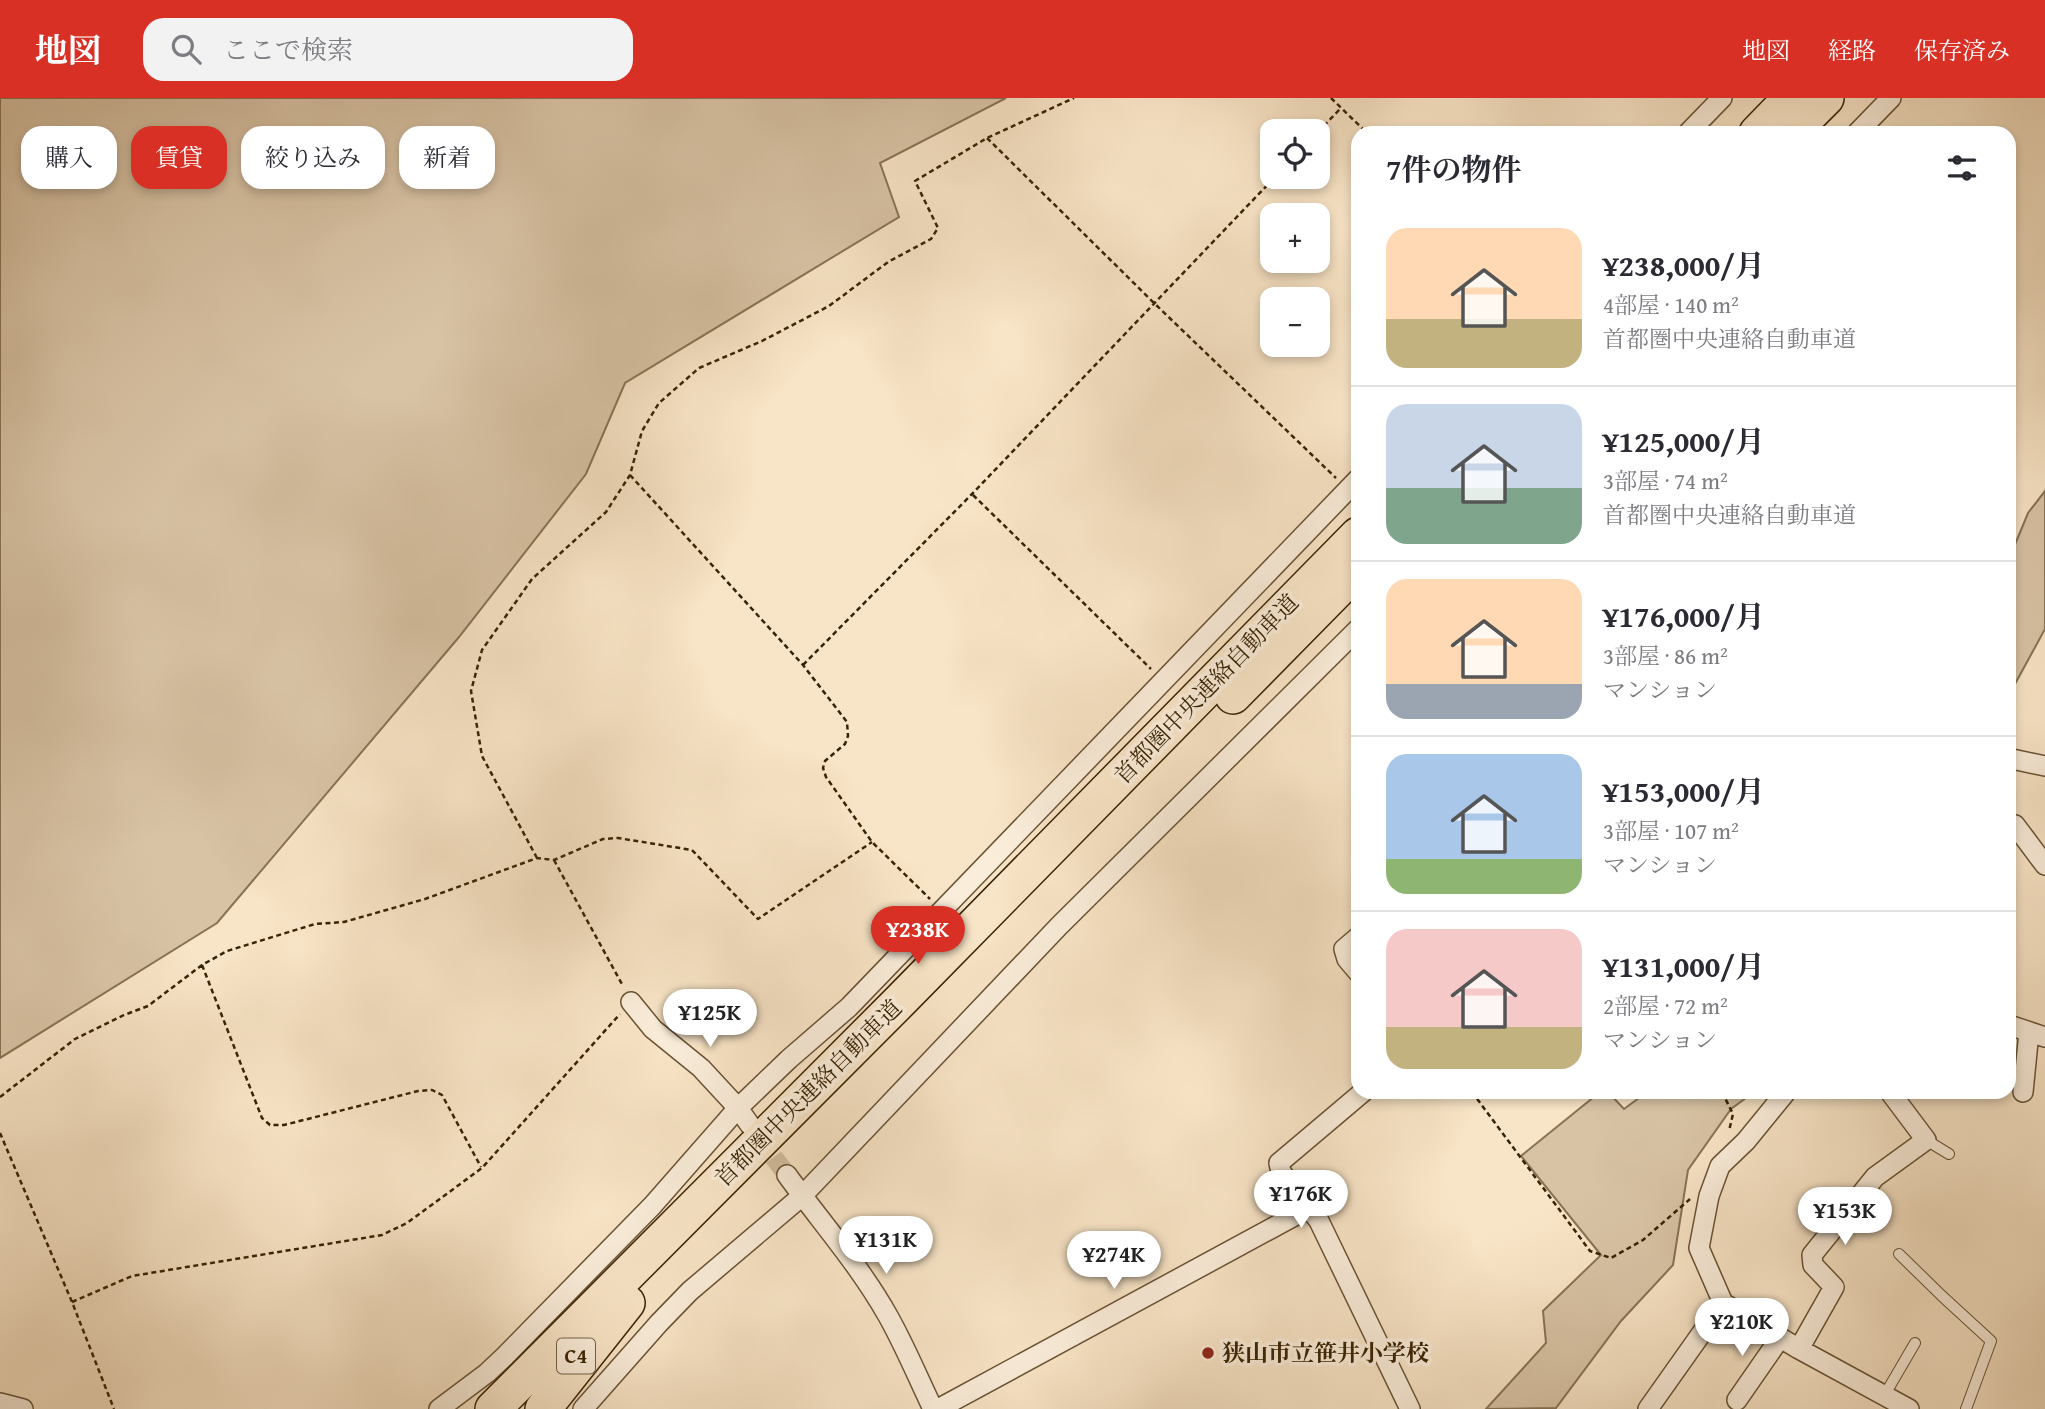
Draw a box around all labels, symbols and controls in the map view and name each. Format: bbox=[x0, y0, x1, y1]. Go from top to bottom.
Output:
search box bbox=[143, 18, 633, 81]
text: 地図 bbox=[35, 26, 101, 74]
icon: search bbox=[167, 30, 205, 68]
text: ここで検索 bbox=[223, 30, 353, 69]
text: 地図 bbox=[1742, 33, 1790, 68]
text: 経路 bbox=[1828, 33, 1876, 68]
text: 保存済み bbox=[1914, 33, 2010, 68]
map controls bbox=[1260, 119, 1330, 357]
button: locate bbox=[1260, 119, 1330, 189]
chip: 購入 bbox=[21, 126, 117, 189]
chip: 賃貸 bbox=[131, 126, 227, 189]
chip: 絞り込み bbox=[241, 126, 385, 189]
chip: 新着 bbox=[399, 126, 495, 189]
text: 7件の物件 bbox=[1386, 147, 1522, 191]
icon: filters bbox=[1943, 149, 1981, 187]
button: + bbox=[1260, 203, 1330, 273]
text: ¥238,000/月 bbox=[1603, 243, 1765, 287]
icon: home bbox=[1442, 256, 1526, 340]
button: − bbox=[1260, 287, 1330, 357]
text: 4部屋 · 140 m² bbox=[1603, 288, 1739, 321]
text: 首都圏中央連絡自動車道 bbox=[1603, 322, 1856, 355]
text: ¥125,000/月 bbox=[1603, 419, 1765, 463]
icon: home bbox=[1442, 432, 1526, 516]
text: 3部屋 · 74 m² bbox=[1603, 464, 1728, 497]
text: 首都圏中央連絡自動車道 bbox=[1603, 498, 1856, 531]
street label: 首都圏中央連絡自動車道 bbox=[1106, 586, 1305, 791]
text: ¥176,000/月 bbox=[1603, 594, 1765, 638]
icon: home bbox=[1442, 607, 1526, 691]
text: 3部屋 · 86 m² bbox=[1603, 639, 1728, 672]
text: マンション bbox=[1603, 673, 1717, 706]
text: ¥153,000/月 bbox=[1603, 769, 1765, 813]
icon: home bbox=[1442, 782, 1526, 866]
text: 3部屋 · 107 m² bbox=[1603, 814, 1739, 847]
text: マンション bbox=[1603, 848, 1717, 881]
pin: ¥238K bbox=[869, 906, 967, 966]
text: ¥238K bbox=[887, 912, 949, 945]
text: ¥131,000/月 bbox=[1603, 944, 1765, 988]
icon: home bbox=[1442, 957, 1526, 1041]
text: 2部屋 · 72 m² bbox=[1603, 989, 1728, 1022]
pin: ¥125K bbox=[661, 990, 759, 1049]
street label: 首都圏中央連絡自動車道 bbox=[707, 992, 909, 1194]
text: ¥125K bbox=[679, 995, 741, 1028]
text: マンション bbox=[1603, 1023, 1717, 1056]
pin: ¥176K bbox=[1252, 1170, 1350, 1230]
text: ¥176K bbox=[1270, 1176, 1332, 1209]
pin: ¥153K bbox=[1796, 1188, 1894, 1247]
text: ¥153K bbox=[1814, 1193, 1876, 1226]
pin: ¥131K bbox=[837, 1216, 935, 1276]
text: ¥131K bbox=[855, 1222, 917, 1255]
pin: ¥274K bbox=[1065, 1232, 1163, 1291]
text: ¥274K bbox=[1083, 1237, 1145, 1270]
pin: ¥210K bbox=[1693, 1298, 1791, 1358]
text: ¥210K bbox=[1711, 1304, 1773, 1337]
place label: 狭山市立笹井小学校 bbox=[1222, 1336, 1429, 1369]
road number: C4 bbox=[557, 1338, 595, 1374]
marker: 狭山市立笹井小学校 bbox=[1200, 1345, 1216, 1361]

